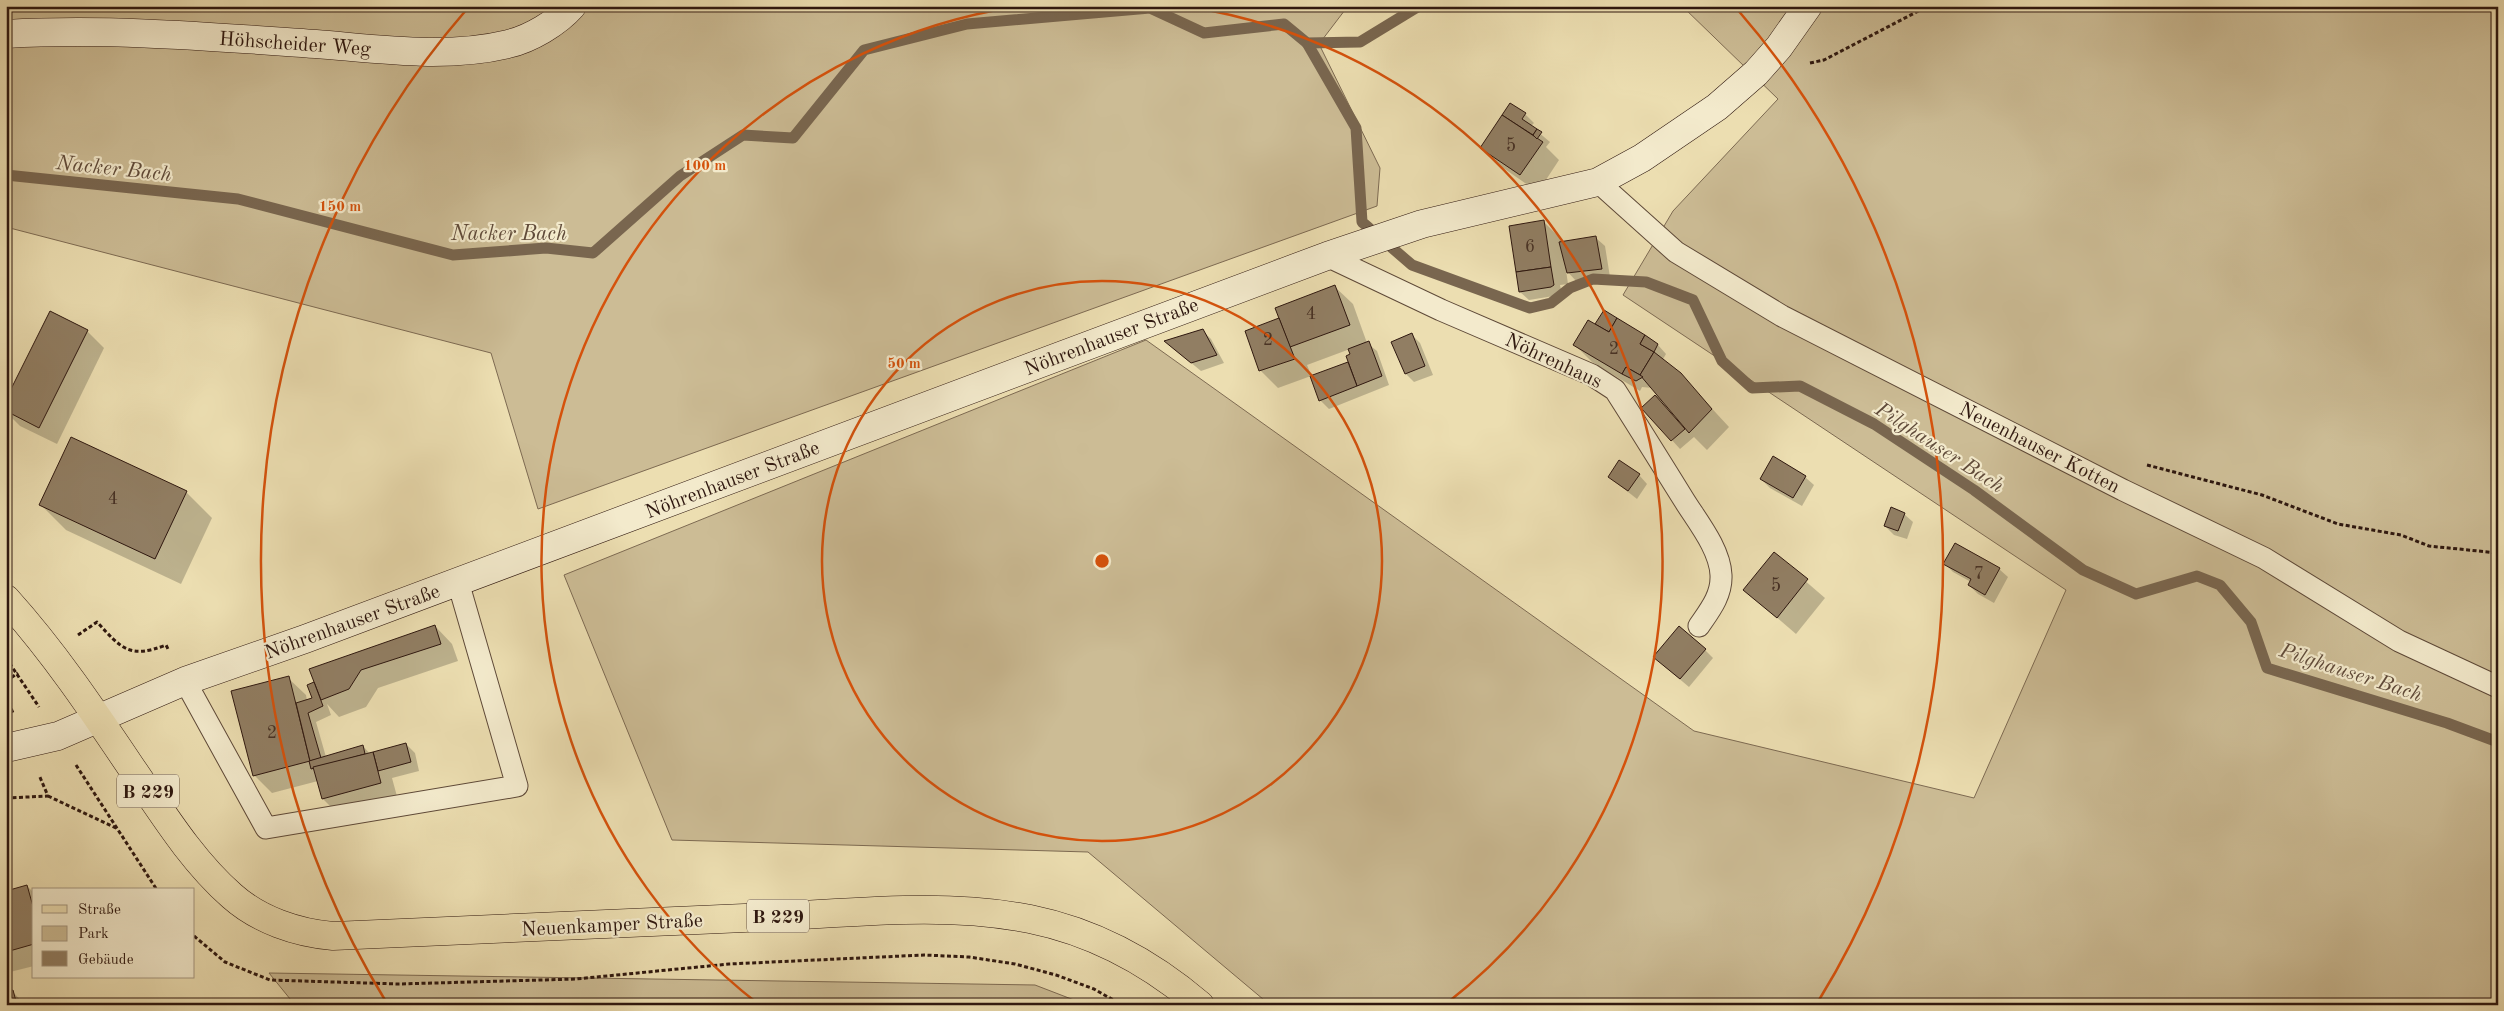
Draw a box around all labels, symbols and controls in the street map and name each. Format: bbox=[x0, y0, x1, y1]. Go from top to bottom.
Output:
street label: Höhscheider Weg bbox=[218, 30, 372, 60]
house number: 5 bbox=[1506, 137, 1516, 155]
water label: Nacker Bach bbox=[54, 153, 173, 186]
text: 100 m bbox=[684, 159, 726, 174]
text: 150 m bbox=[319, 200, 361, 215]
water label: Nacker Bach bbox=[450, 224, 567, 245]
house number: 6 bbox=[1525, 238, 1535, 256]
street label: Nöhrenhauser Straße bbox=[1022, 295, 1202, 380]
house number: 4 bbox=[1306, 305, 1316, 323]
house number: 2 bbox=[1263, 331, 1273, 349]
street label: Nöhrenhaus bbox=[1502, 331, 1605, 393]
house number: 2 bbox=[1609, 340, 1619, 358]
text: 50 m bbox=[887, 357, 921, 372]
water label: Pilghauser Bach bbox=[1870, 398, 2007, 498]
street label: Neuenhauser Kotten bbox=[1955, 400, 2123, 498]
street label: Nöhrenhauser Straße bbox=[643, 438, 823, 523]
house number: 4 bbox=[108, 490, 118, 508]
centre of rings bbox=[1093, 552, 1111, 570]
house number: 7 bbox=[1974, 565, 1984, 583]
house number: 5 bbox=[1771, 577, 1781, 595]
street label: Nöhrenhauser Straße bbox=[262, 582, 443, 664]
water label: Pilghauser Bach bbox=[2276, 640, 2425, 706]
house number: 2 bbox=[267, 724, 277, 742]
road number: B 229 bbox=[117, 774, 179, 808]
legend bbox=[32, 888, 195, 978]
road number: B 229 bbox=[747, 899, 809, 932]
text: Straße bbox=[78, 903, 121, 918]
street label: Neuenkamper Straße bbox=[521, 911, 704, 941]
text: Park bbox=[78, 927, 109, 942]
text: Gebäude bbox=[78, 953, 134, 968]

